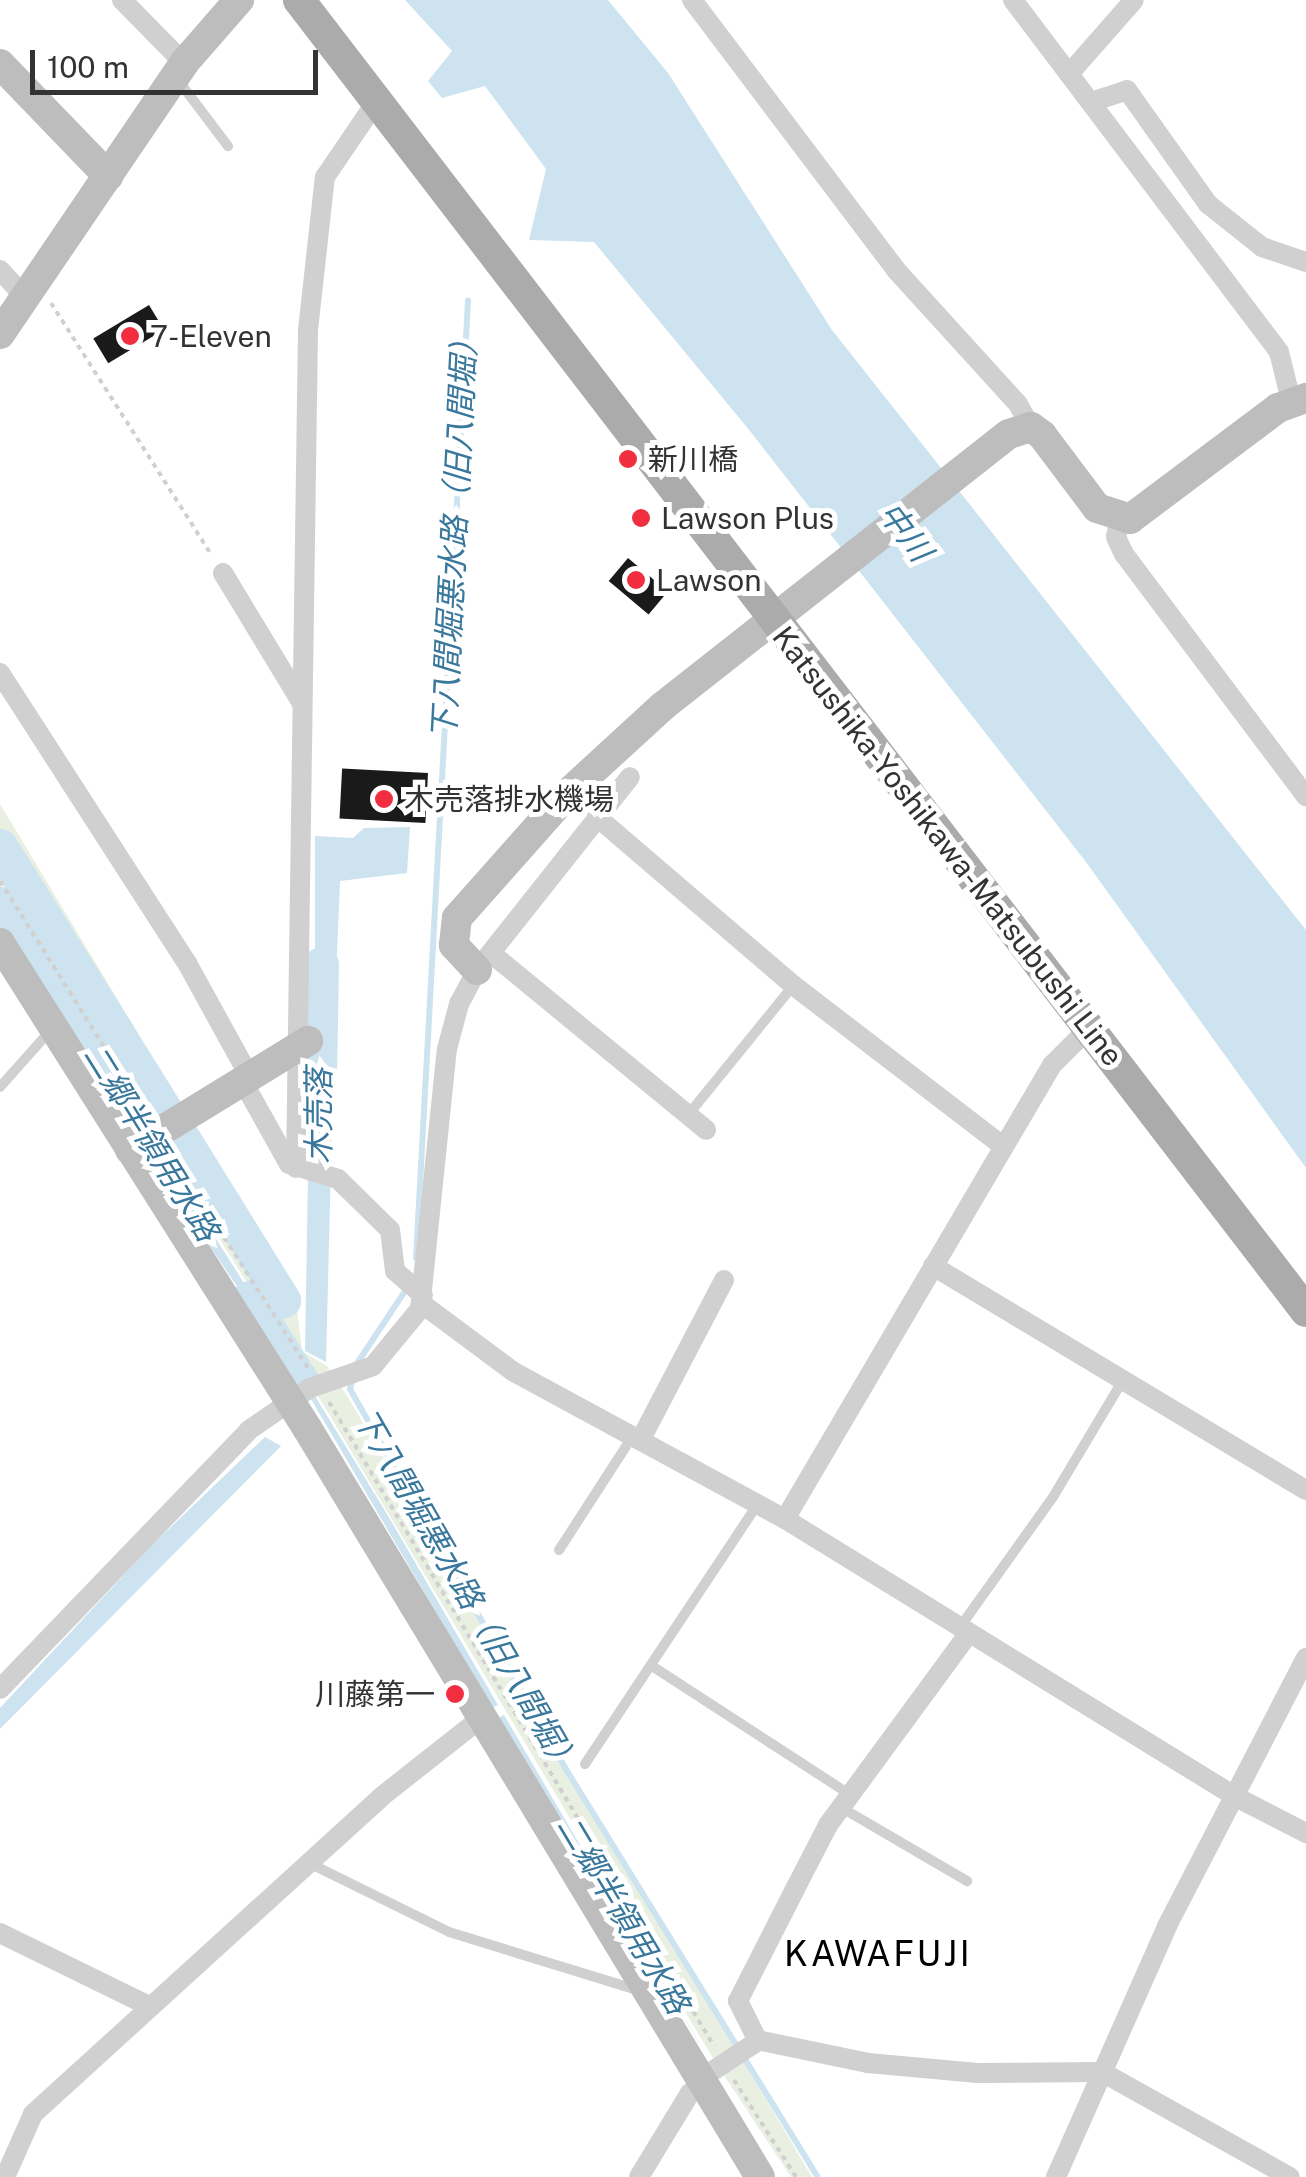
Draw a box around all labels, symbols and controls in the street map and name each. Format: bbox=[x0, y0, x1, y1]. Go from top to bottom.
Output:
scale bar bbox=[35, 30, 322, 92]
text: 100 m bbox=[47, 49, 129, 85]
place label: 7-Eleven bbox=[150, 318, 272, 354]
water label: 下八間堀悪水路（旧八間堀） bbox=[425, 323, 485, 741]
marker: 7-Eleven bbox=[119, 325, 141, 347]
place label: 新川橋 bbox=[648, 441, 738, 477]
marker: 新川橋 bbox=[617, 448, 639, 470]
water label: 中川 bbox=[870, 495, 940, 569]
place label: Lawson Plus bbox=[661, 500, 834, 536]
marker: Lawson Plus bbox=[630, 507, 652, 529]
place label: Lawson bbox=[656, 562, 761, 598]
marker: Lawson bbox=[625, 569, 647, 591]
street label: Katsushika-Yoshikawa-Matsubushi Line bbox=[765, 619, 1131, 1073]
place label: 木売落排水機場 bbox=[404, 781, 614, 817]
marker: 木売落排水機場 bbox=[373, 788, 395, 810]
water label: 二郷半領用水路 bbox=[75, 1038, 227, 1248]
water label: 木売落 bbox=[300, 1068, 338, 1164]
water label: 下八間堀悪水路（旧八間堀） bbox=[345, 1402, 587, 1782]
place label: 川藤第一 bbox=[315, 1676, 435, 1712]
marker: 川藤第一 bbox=[444, 1683, 466, 1705]
water label: 二郷半領用水路 bbox=[549, 1809, 697, 2021]
district label: KAWAFUJI bbox=[784, 1933, 972, 1975]

